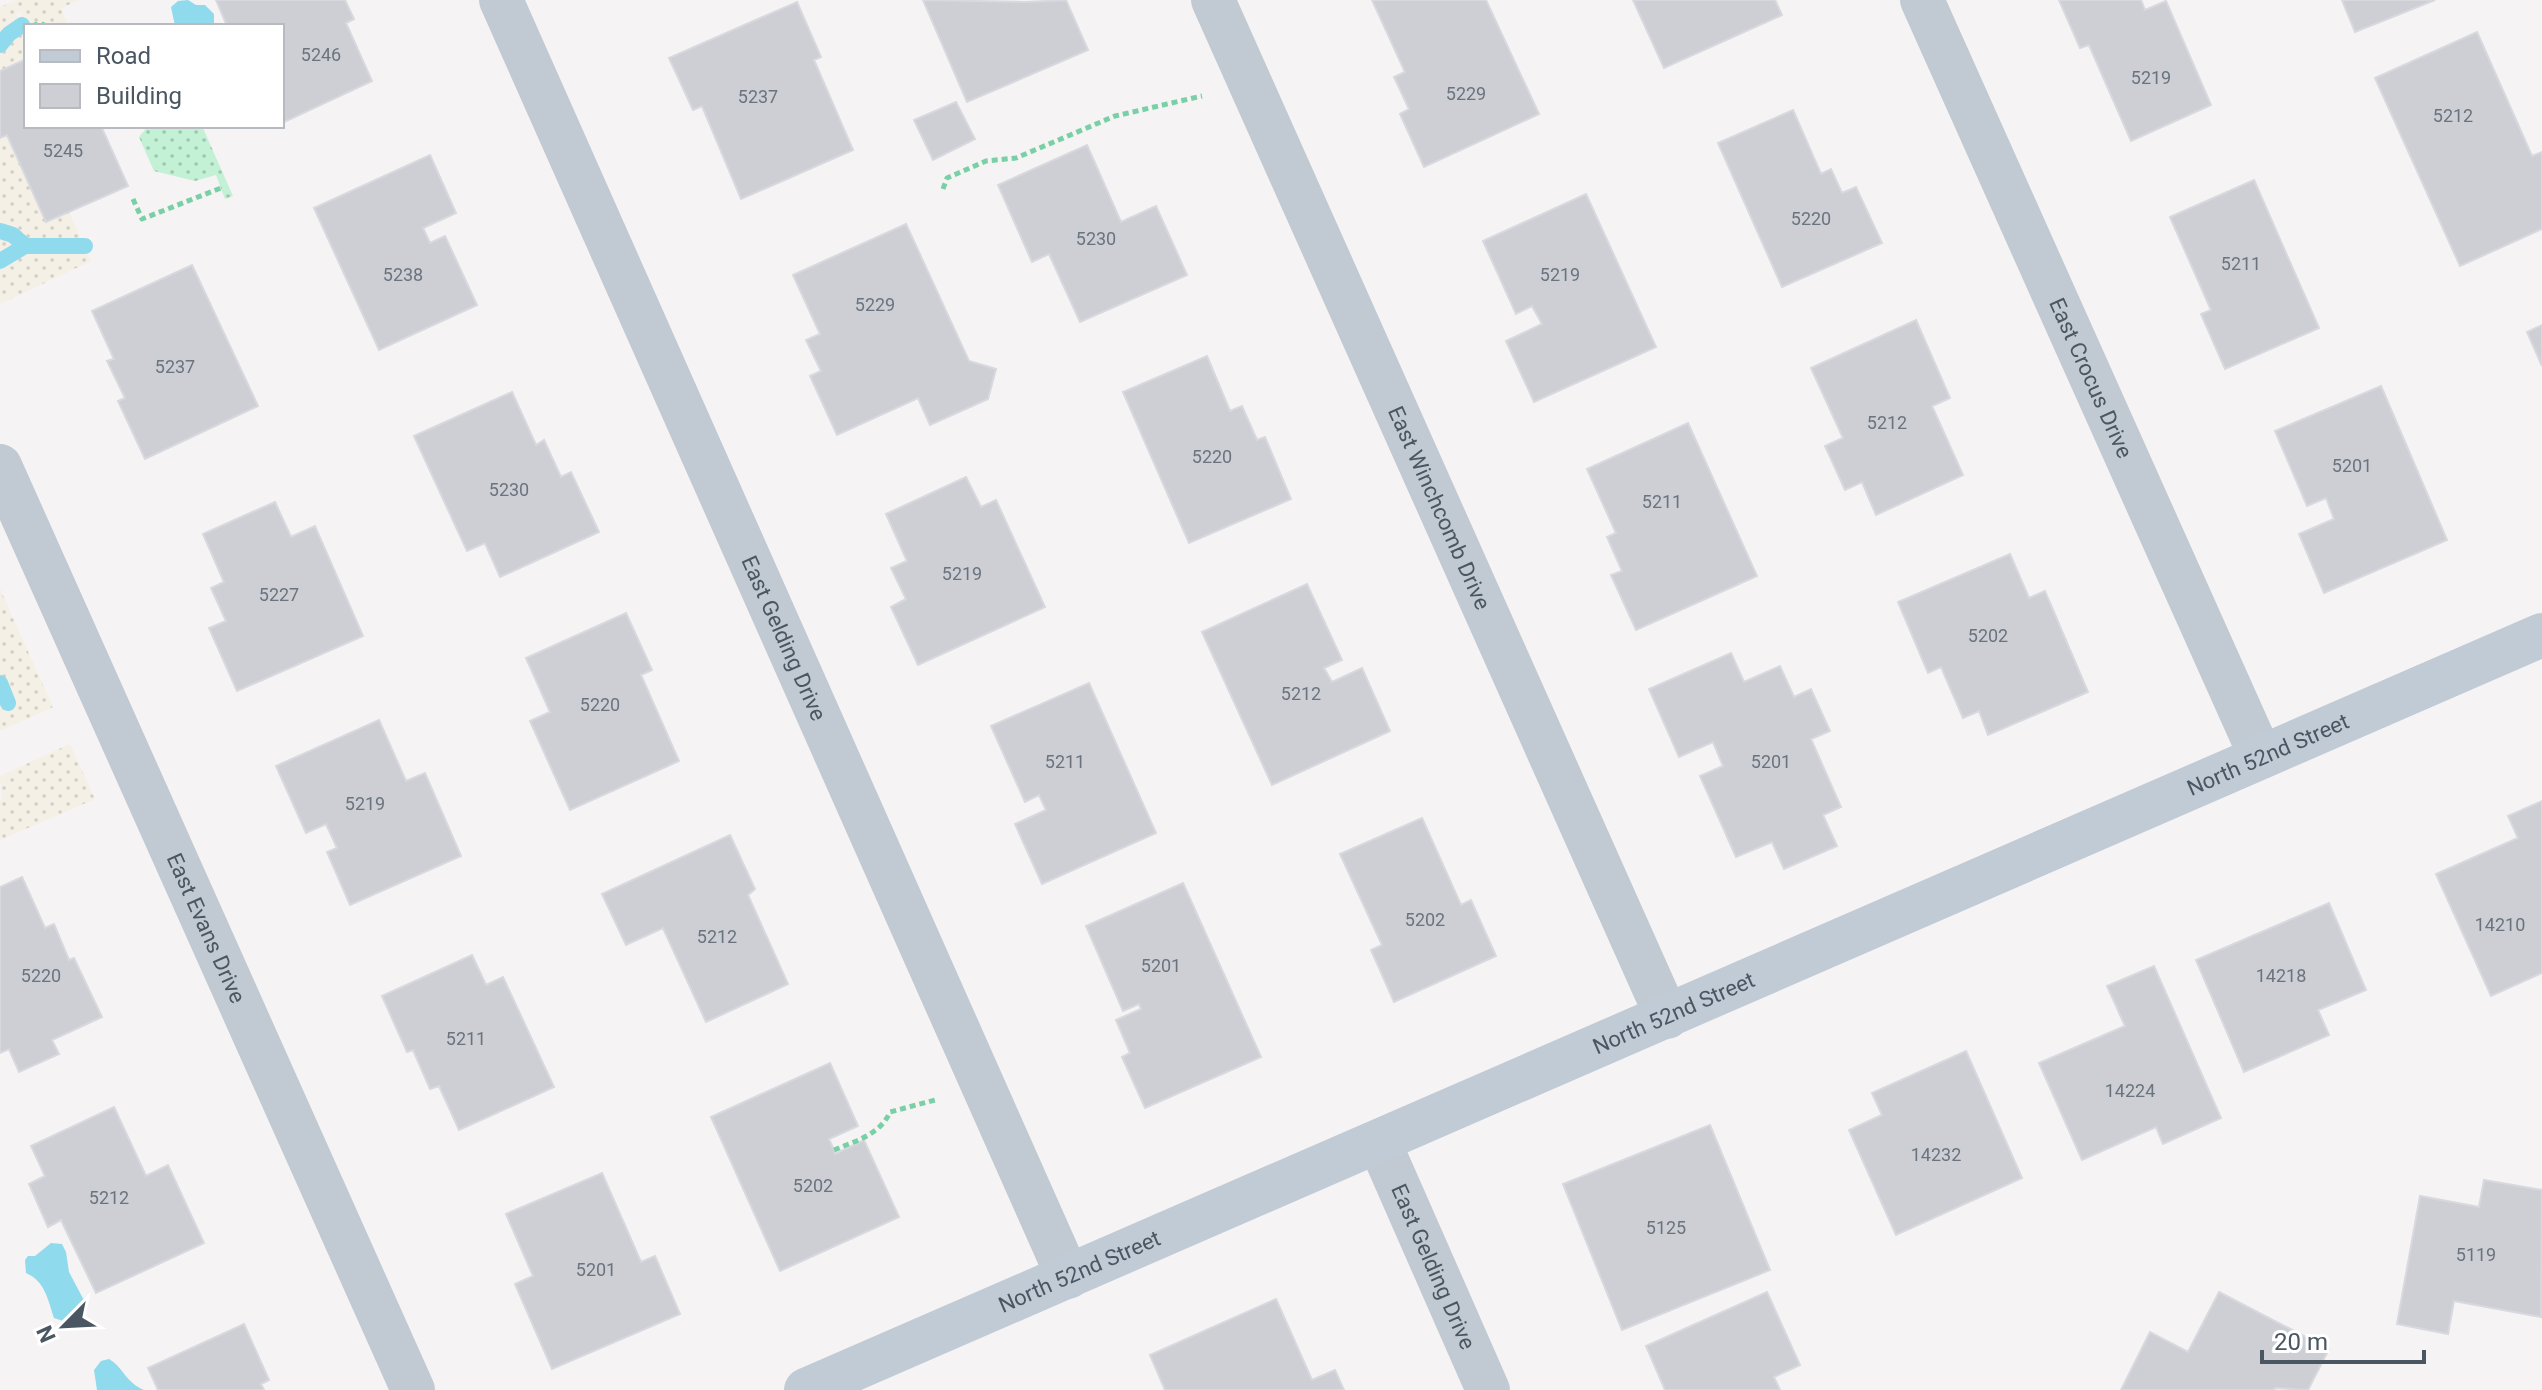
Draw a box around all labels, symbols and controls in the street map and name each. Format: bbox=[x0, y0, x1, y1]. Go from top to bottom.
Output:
legend bbox=[24, 24, 284, 128]
text: Road bbox=[96, 42, 151, 70]
house number: 5246 bbox=[301, 44, 341, 65]
house number: 5219 bbox=[2131, 67, 2171, 88]
text: Building bbox=[96, 82, 182, 110]
house number: 5229 bbox=[1446, 83, 1486, 104]
house number: 5237 bbox=[738, 86, 778, 107]
house number: 5212 bbox=[2433, 105, 2473, 126]
house number: 5245 bbox=[43, 140, 83, 161]
house number: 5220 bbox=[1791, 208, 1831, 229]
house number: 5230 bbox=[1076, 228, 1116, 249]
house number: 5211 bbox=[2221, 253, 2261, 274]
house number: 5238 bbox=[383, 264, 423, 285]
house number: 5219 bbox=[1540, 264, 1580, 285]
house number: 5229 bbox=[855, 294, 895, 315]
street label: East Crocus Drive bbox=[2045, 294, 2138, 462]
house number: 5237 bbox=[155, 356, 195, 377]
street label: East Winchcomb Drive bbox=[1383, 402, 1496, 613]
house number: 5212 bbox=[1867, 412, 1907, 433]
house number: 5220 bbox=[1192, 446, 1232, 467]
house number: 5201 bbox=[2332, 455, 2372, 476]
house number: 5230 bbox=[489, 479, 529, 500]
house number: 5211 bbox=[1642, 491, 1682, 512]
street label: East Gelding Drive bbox=[737, 552, 832, 724]
house number: 5219 bbox=[942, 563, 982, 584]
house number: 5227 bbox=[259, 584, 299, 605]
house number: 5202 bbox=[1968, 625, 2008, 646]
house number: 5212 bbox=[1281, 683, 1321, 704]
house number: 5220 bbox=[580, 694, 620, 715]
street label: North 52nd Street bbox=[2183, 708, 2352, 800]
house number: 5211 bbox=[1045, 751, 1085, 772]
house number: 5201 bbox=[1751, 751, 1791, 772]
house number: 5219 bbox=[345, 793, 385, 814]
street label: East Evans Drive bbox=[162, 849, 251, 1007]
house number: 5202 bbox=[1405, 909, 1445, 930]
house number: 14210 bbox=[2475, 914, 2525, 935]
house number: 5212 bbox=[697, 926, 737, 947]
house number: 5201 bbox=[1141, 955, 1181, 976]
house number: 5220 bbox=[21, 965, 61, 986]
house number: 14218 bbox=[2256, 965, 2306, 986]
street label: North 52nd Street bbox=[1589, 967, 1758, 1059]
house number: 5211 bbox=[446, 1028, 486, 1049]
house number: 14224 bbox=[2105, 1080, 2155, 1101]
house number: 14232 bbox=[1911, 1144, 1961, 1165]
house number: 5202 bbox=[793, 1175, 833, 1196]
street label: East Gelding Drive bbox=[1387, 1180, 1481, 1353]
house number: 5212 bbox=[89, 1187, 129, 1208]
house number: 5125 bbox=[1646, 1217, 1686, 1238]
street label: North 52nd Street bbox=[995, 1225, 1164, 1317]
house number: 5119 bbox=[2456, 1244, 2496, 1265]
house number: 5201 bbox=[576, 1259, 616, 1280]
north arrow bbox=[24, 1286, 104, 1366]
scale bar bbox=[2262, 1314, 2424, 1364]
text: N bbox=[32, 1322, 61, 1346]
text: 20 m bbox=[2274, 1328, 2328, 1356]

